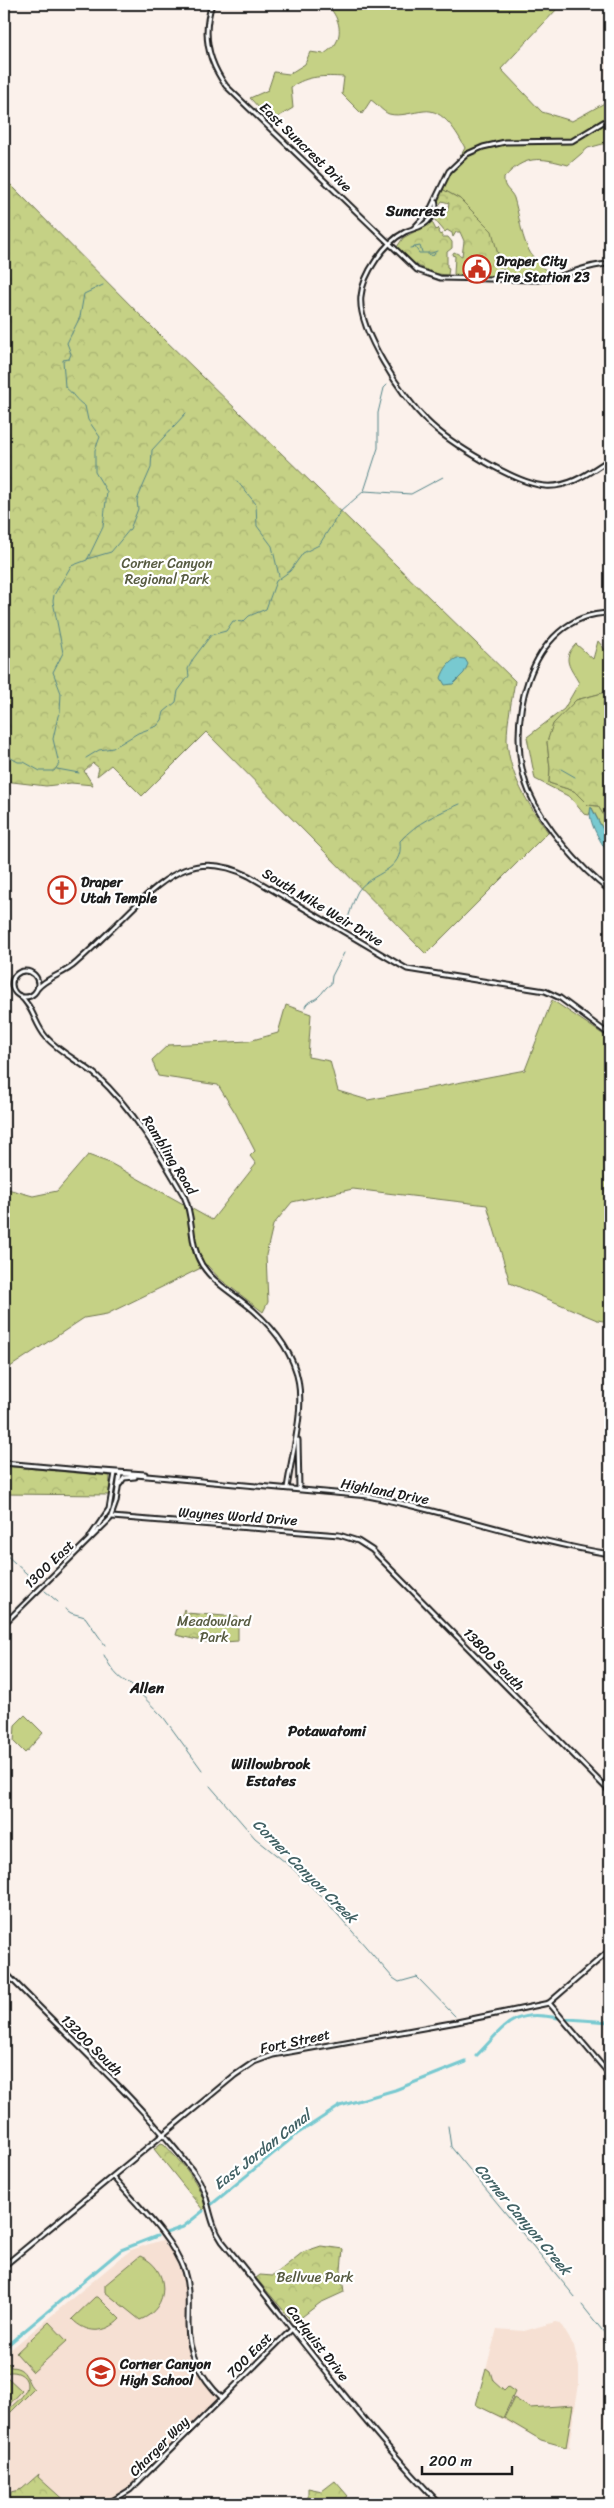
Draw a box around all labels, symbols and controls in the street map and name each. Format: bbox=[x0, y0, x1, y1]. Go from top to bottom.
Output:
street label: East Suncrest Drive bbox=[253, 96, 358, 199]
district label: Suncrest bbox=[385, 198, 447, 224]
place label: Draper City Fire Station 23 bbox=[495, 249, 590, 290]
public building icon: Draper City Fire Station 23 bbox=[462, 254, 492, 284]
park label: Corner Canyon Regional Park bbox=[122, 551, 213, 592]
street label: South Mike Weir Drive bbox=[257, 861, 388, 954]
place label: Draper Utah Temple bbox=[81, 870, 157, 911]
church icon: Draper Utah Temple bbox=[47, 875, 77, 905]
street label: Rambling Road bbox=[135, 1111, 205, 1201]
street label: Highland Drive bbox=[339, 1471, 431, 1512]
street label: Waynes World Drive bbox=[178, 1500, 298, 1533]
street label: 1300 East bbox=[18, 1534, 80, 1595]
park label: Meadowlard Park bbox=[177, 1609, 252, 1650]
street label: 13800 South bbox=[457, 1622, 531, 1697]
district label: Allen bbox=[129, 1675, 165, 1701]
district label: Potawatomi bbox=[288, 1718, 367, 1744]
district label: Willowbrook Estates bbox=[231, 1751, 311, 1794]
water label: Corner Canyon Creek bbox=[246, 1812, 365, 1931]
street label: 13200 South bbox=[55, 2008, 129, 2082]
street label: Fort Street bbox=[258, 2022, 332, 2061]
water label: East Jordan Canal bbox=[207, 2101, 320, 2197]
water label: Corner Canyon Creek bbox=[468, 2157, 579, 2282]
park label: Bellvue Park bbox=[276, 2265, 354, 2290]
street label: Carlquist Drive bbox=[280, 2300, 356, 2387]
street label: 700 East bbox=[220, 2326, 278, 2384]
place label: Corner Canyon High School bbox=[119, 2352, 211, 2393]
school or university icon: Corner Canyon High School bbox=[86, 2357, 116, 2387]
street label: Charger Way bbox=[123, 2410, 196, 2483]
scale bar bbox=[422, 2443, 512, 2475]
text: 200 m bbox=[429, 2448, 473, 2474]

